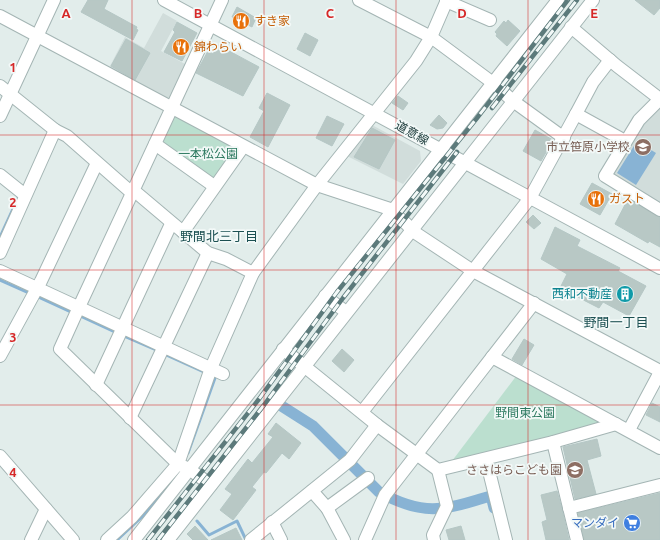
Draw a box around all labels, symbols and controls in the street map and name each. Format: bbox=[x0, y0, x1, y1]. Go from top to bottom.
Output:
text: A bbox=[61, 6, 71, 20]
text: B bbox=[194, 6, 203, 20]
text: C bbox=[326, 6, 335, 20]
text: D bbox=[457, 6, 467, 20]
text: E bbox=[590, 6, 598, 20]
restaurant icon: すき家 bbox=[231, 11, 251, 31]
place label: すき家 bbox=[254, 14, 290, 27]
restaurant icon: 錦わらい bbox=[171, 37, 191, 57]
place label: 錦わらい bbox=[194, 40, 242, 53]
text: 1 bbox=[9, 60, 17, 74]
street label: 道意線 bbox=[393, 118, 431, 147]
school or university icon: 市立笹原小学校 bbox=[633, 137, 653, 157]
place label: 市立笹原小学校 bbox=[546, 140, 630, 153]
park label: 一本松公園 bbox=[178, 147, 238, 160]
restaurant icon: ガスト bbox=[586, 189, 606, 209]
place label: ガスト bbox=[609, 192, 645, 205]
text: 2 bbox=[9, 195, 17, 209]
district label: 野間北三丁目 bbox=[180, 229, 258, 243]
building icon: 西和不動産 bbox=[615, 284, 635, 304]
place label: 西和不動産 bbox=[552, 287, 612, 300]
district label: 野間一丁目 bbox=[583, 315, 649, 329]
text: 3 bbox=[9, 330, 17, 344]
park label: 野間東公園 bbox=[495, 406, 555, 419]
school or university icon: ささはらこども園 bbox=[565, 460, 585, 480]
place label: ささはらこども園 bbox=[466, 463, 562, 476]
text: 4 bbox=[9, 465, 17, 479]
supermarket icon: マンダイ bbox=[622, 513, 642, 533]
place label: マンダイ bbox=[571, 516, 619, 529]

